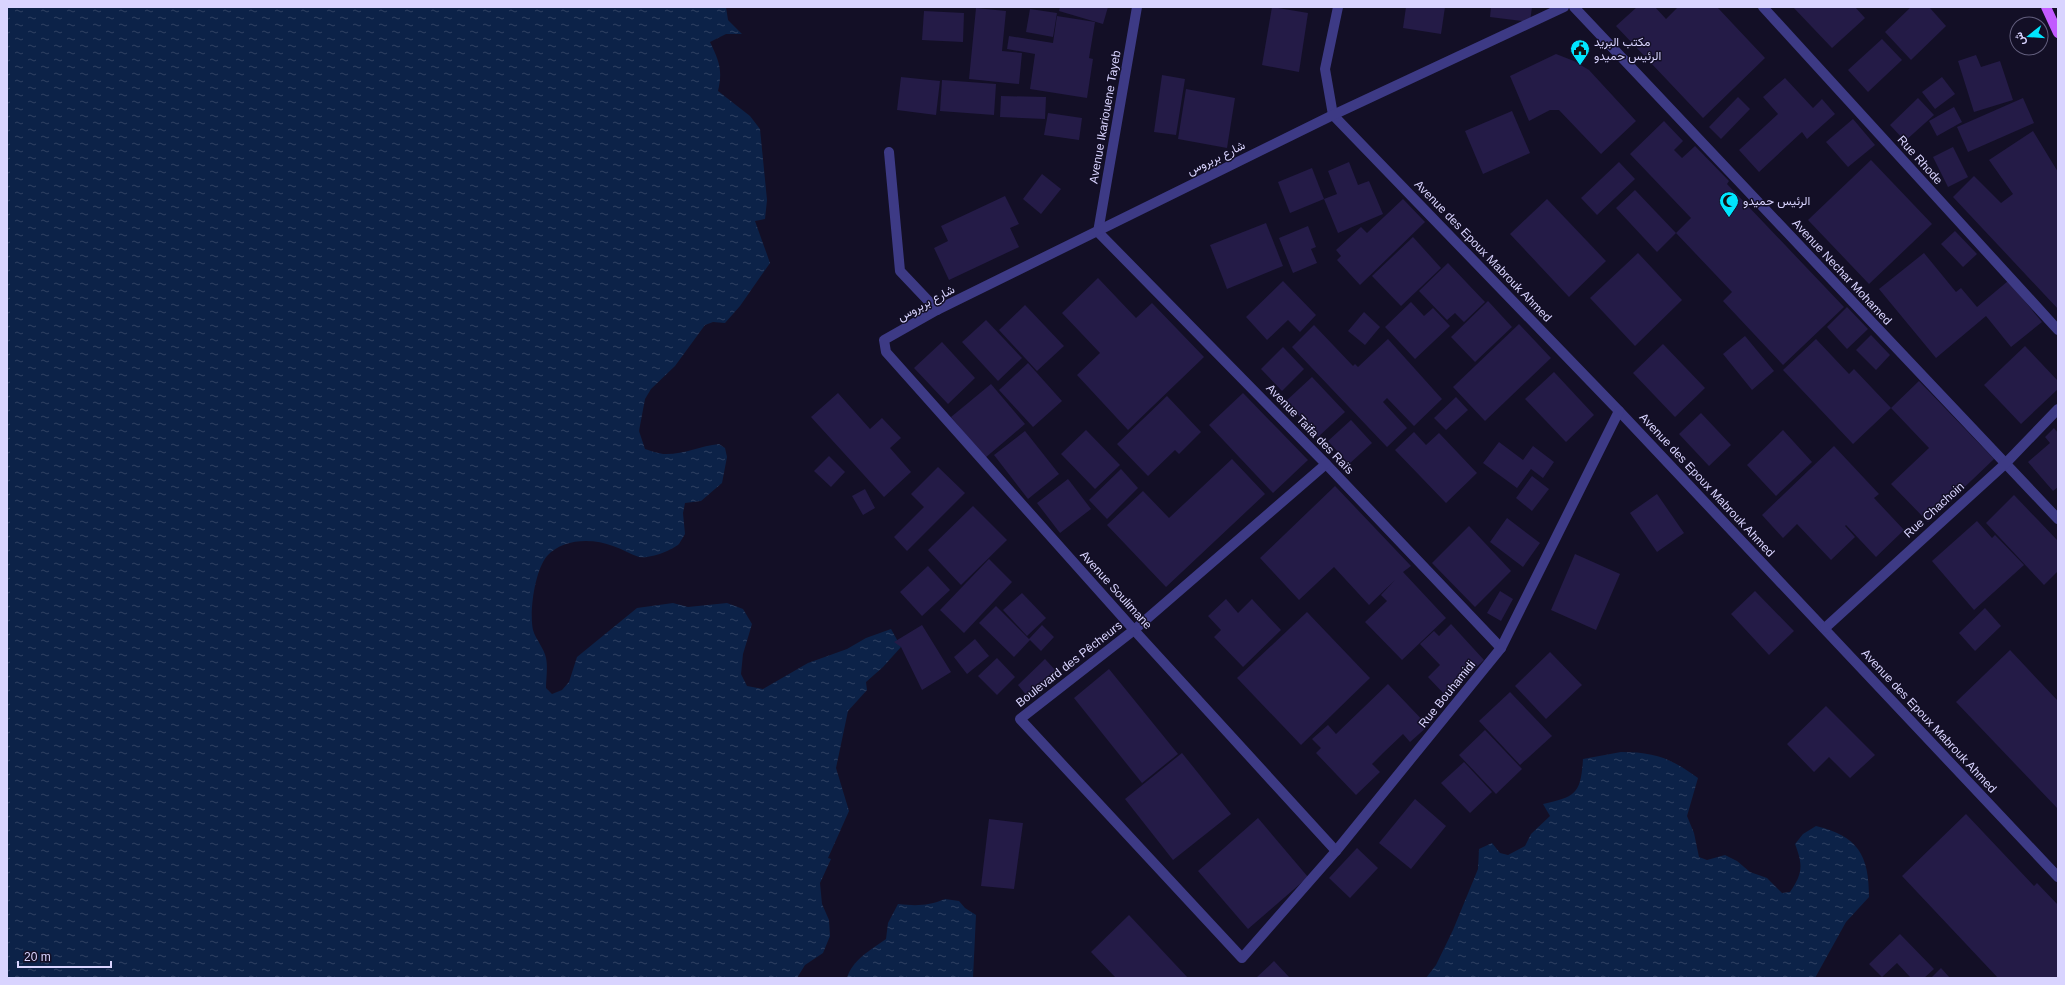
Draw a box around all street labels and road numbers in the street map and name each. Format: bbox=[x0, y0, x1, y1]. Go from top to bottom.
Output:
street label: Avenue Ikariouene Tayeb bbox=[1086, 49, 1124, 185]
street label: Rue Rhode bbox=[1894, 133, 1946, 187]
street label: شارع بربروس bbox=[1185, 138, 1248, 180]
street label: Avenue des Epoux Mabrouk Ahmed bbox=[1412, 177, 1554, 325]
street label: Avenue Nechar Mohamed bbox=[1789, 216, 1895, 328]
street label: شارع بربروس bbox=[895, 282, 958, 326]
street label: Avenue Taifa des Raïs bbox=[1263, 381, 1357, 477]
street label: Avenue des Epoux Mabrouk Ahmed bbox=[1637, 410, 1777, 560]
street label: Rue Chachoin bbox=[1901, 479, 1967, 541]
street label: Avenue Soulimane bbox=[1077, 548, 1155, 632]
street label: Boulevard des Pêcheurs bbox=[1013, 618, 1125, 710]
street label: Avenue des Epoux Mabrouk Ahmed bbox=[1859, 646, 1999, 796]
street label: Rue Bouhamidi bbox=[1416, 658, 1478, 730]

